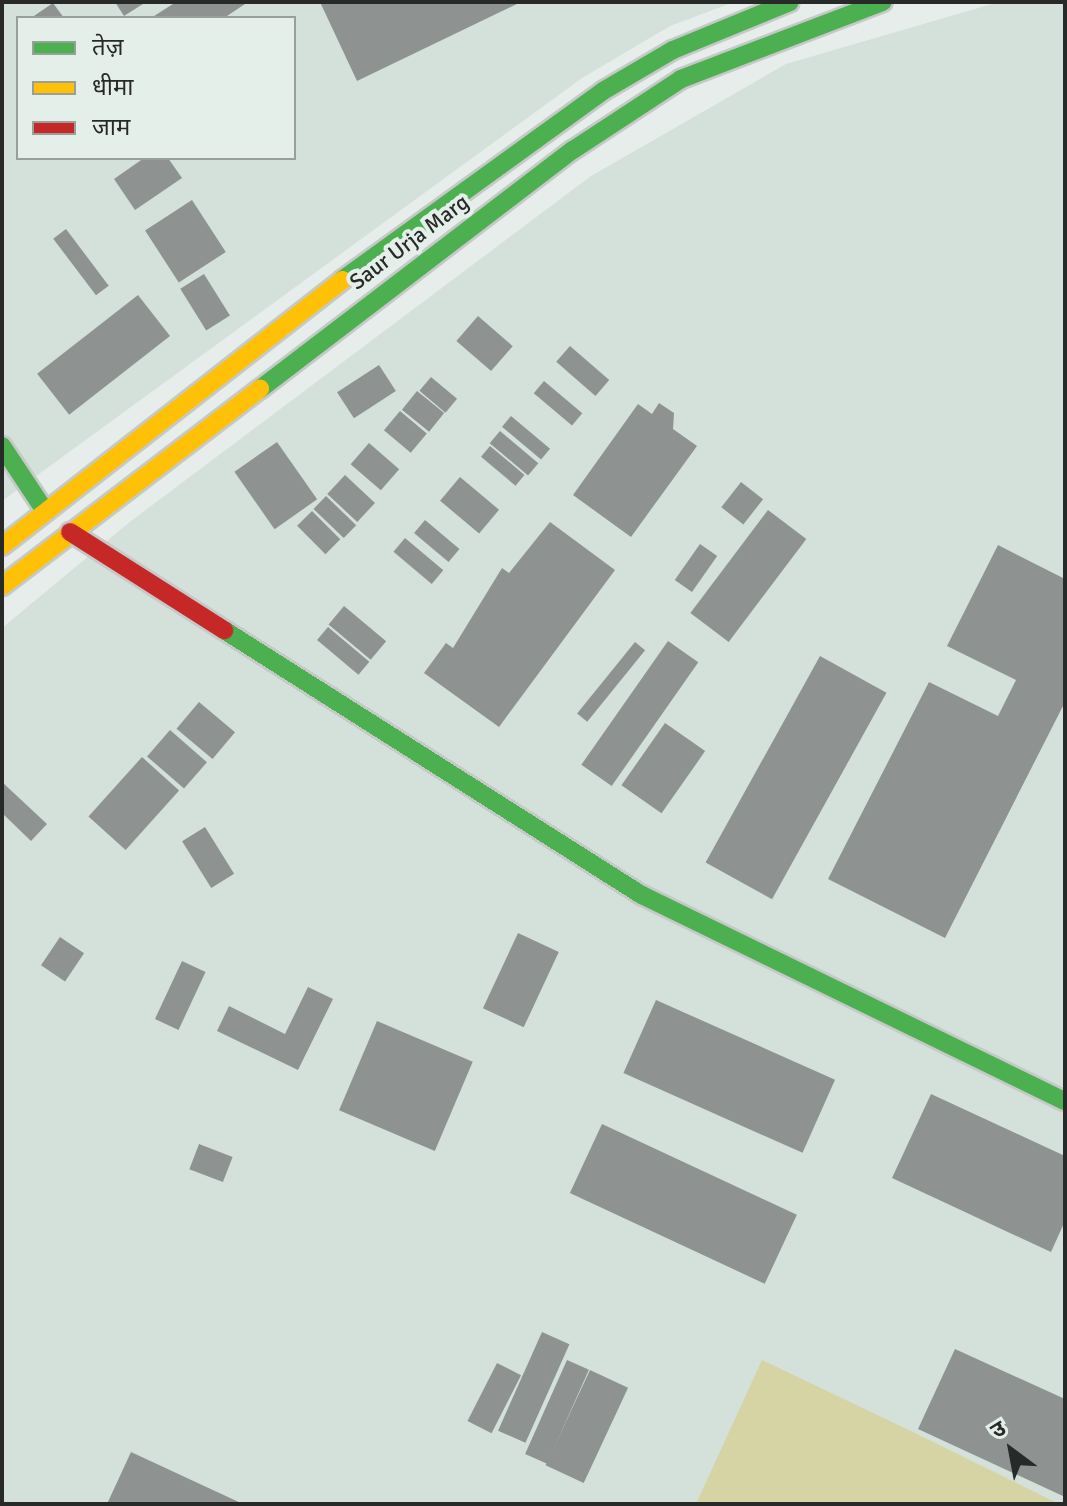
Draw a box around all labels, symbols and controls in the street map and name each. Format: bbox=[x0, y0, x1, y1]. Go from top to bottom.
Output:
legend bbox=[16, 16, 296, 160]
text: तेज़ bbox=[92, 32, 124, 62]
text: धीमा bbox=[92, 72, 134, 102]
text: जाम bbox=[92, 112, 130, 142]
street label: Saur Urja Marg bbox=[344, 189, 474, 295]
north arrow bbox=[971, 1410, 1051, 1490]
text: उ bbox=[985, 1414, 1011, 1444]

